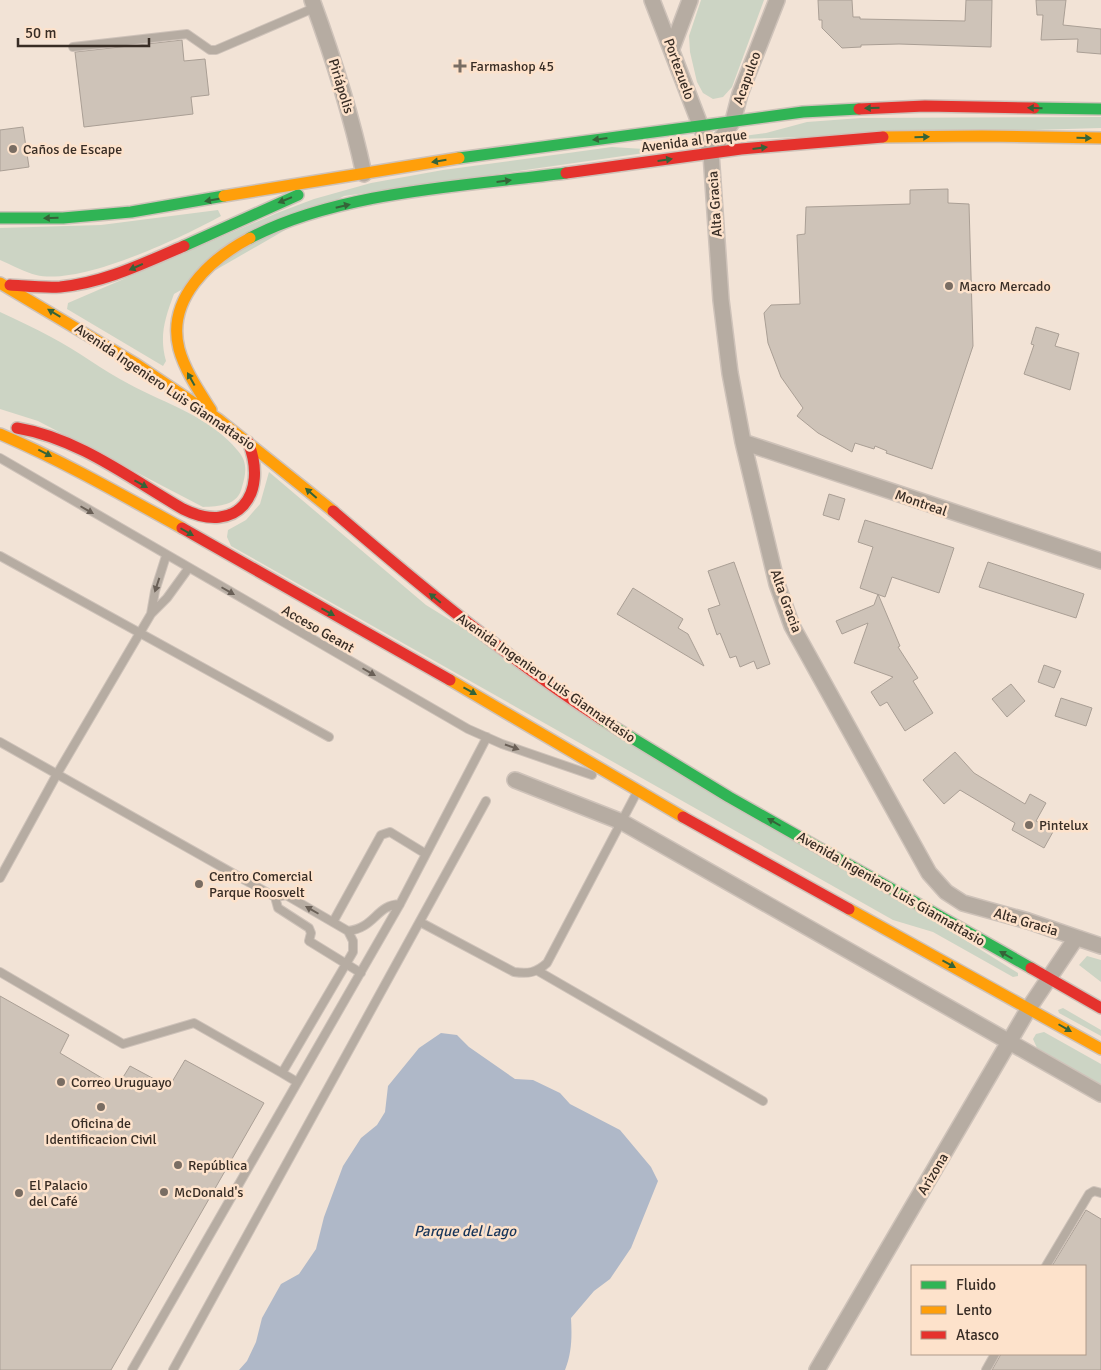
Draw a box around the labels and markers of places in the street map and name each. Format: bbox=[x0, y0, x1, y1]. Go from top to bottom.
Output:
place label: Farmashop 45 bbox=[470, 58, 554, 75]
marker: Farmashop 45 bbox=[454, 60, 466, 72]
place label: Caños de Escape bbox=[23, 141, 122, 158]
marker: Caños de Escape bbox=[7, 143, 19, 155]
place label: Macro Mercado bbox=[959, 278, 1051, 295]
marker: Macro Mercado bbox=[943, 280, 955, 292]
place label: Pintelux bbox=[1039, 817, 1089, 834]
marker: Pintelux bbox=[1023, 819, 1035, 831]
place label: Centro Comercial Parque Roosvelt bbox=[209, 868, 313, 901]
marker: Centro Comercial Parque Roosvelt bbox=[193, 878, 205, 890]
place label: Correo Uruguayo bbox=[71, 1074, 172, 1091]
marker: Correo Uruguayo bbox=[55, 1076, 67, 1088]
marker: Oficina de Identificacion Civil bbox=[95, 1101, 107, 1113]
place label: Oficina de Identificacion Civil bbox=[45, 1115, 157, 1148]
place label: República bbox=[188, 1157, 247, 1174]
marker: República bbox=[172, 1159, 184, 1171]
place label: El Palacio del Café bbox=[29, 1177, 88, 1210]
place label: McDonald's bbox=[174, 1184, 243, 1201]
marker: McDonald's bbox=[158, 1186, 170, 1198]
marker: El Palacio del Café bbox=[13, 1187, 25, 1199]

